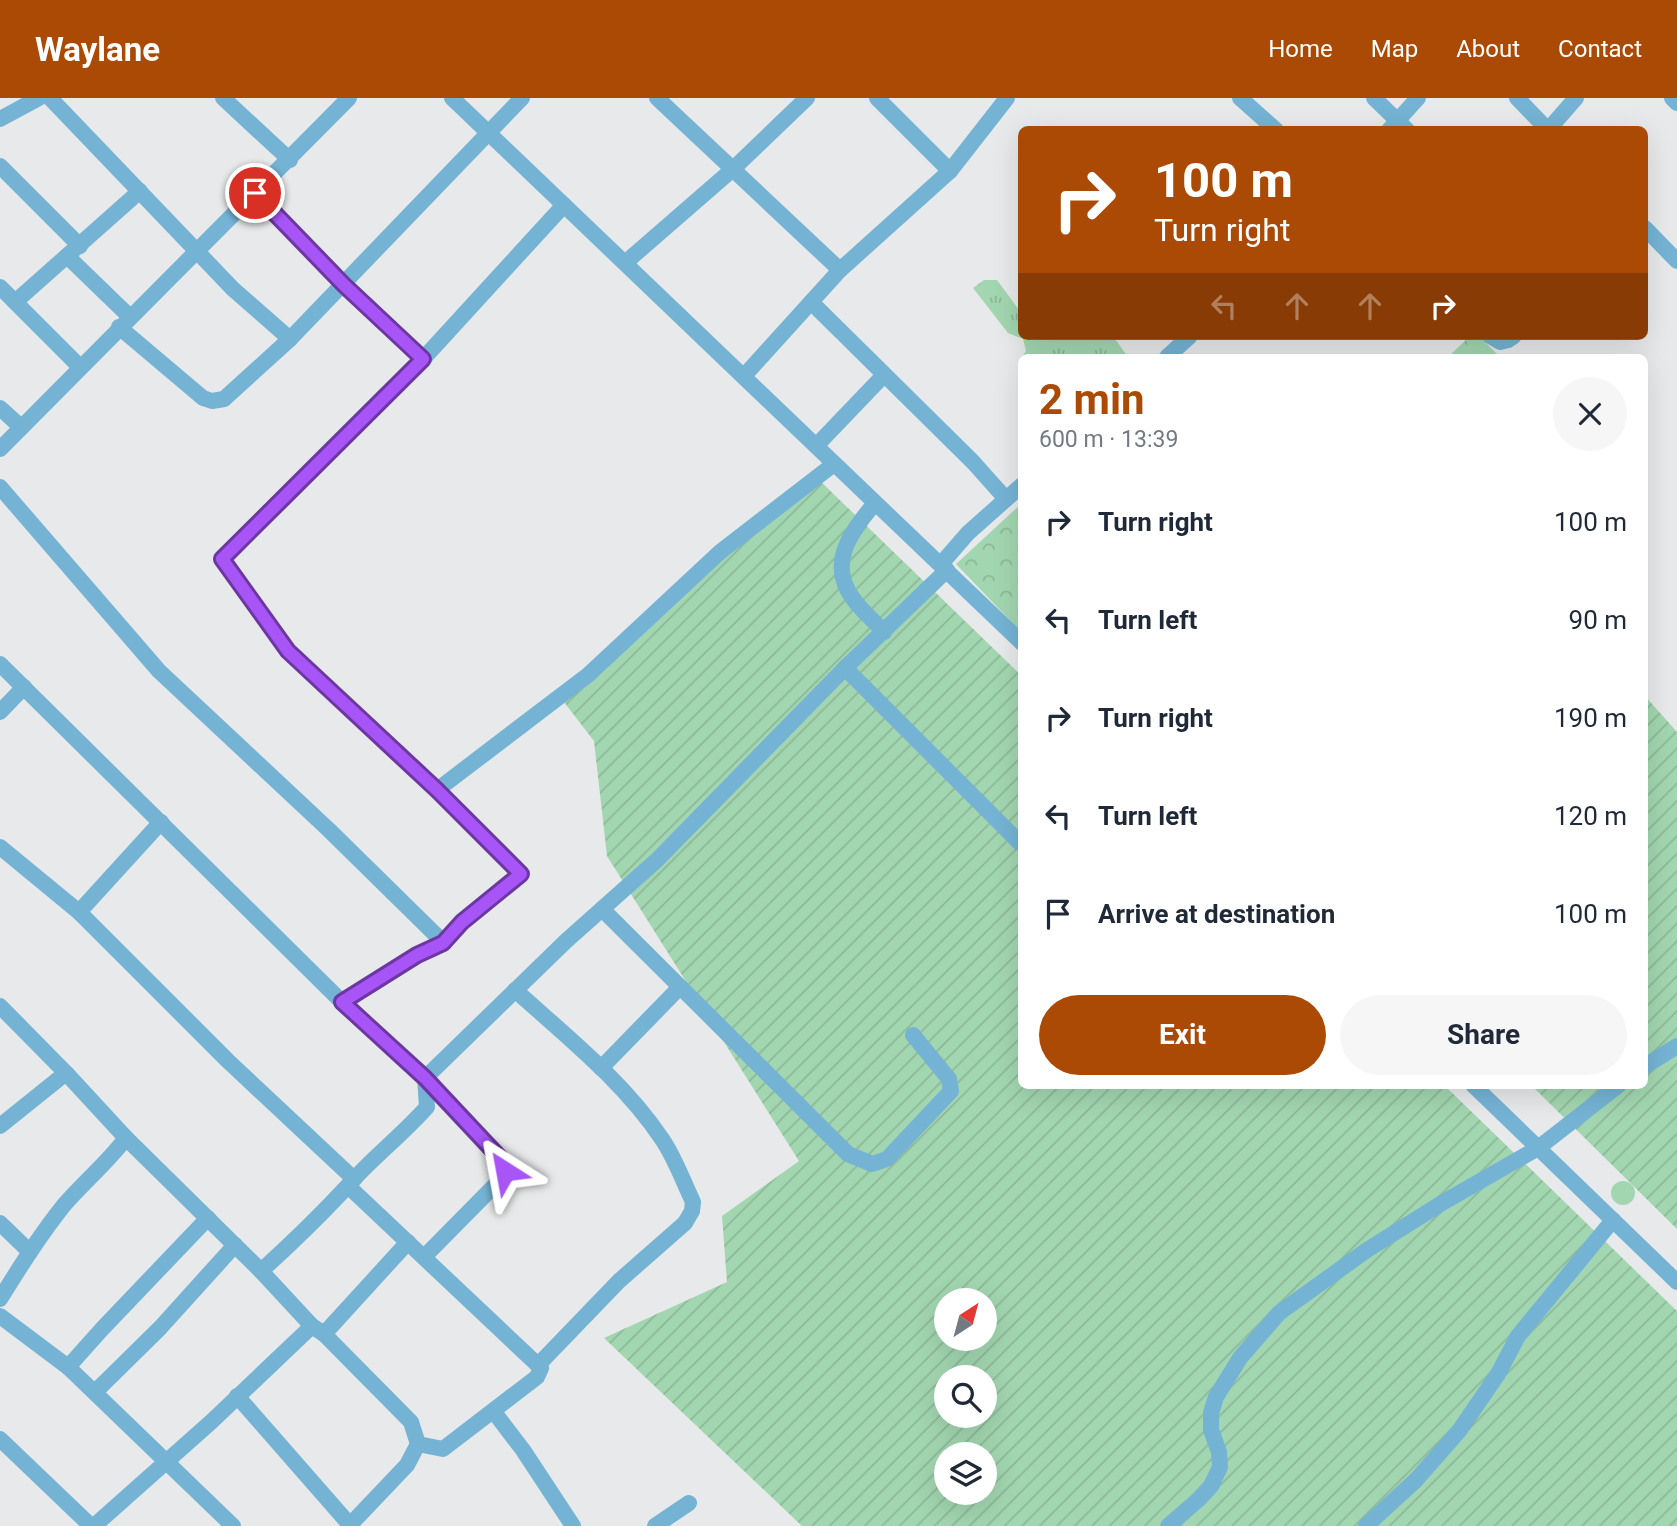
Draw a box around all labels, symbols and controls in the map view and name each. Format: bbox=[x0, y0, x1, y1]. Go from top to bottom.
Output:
text: Waylane bbox=[35, 30, 160, 69]
text: Home bbox=[1268, 35, 1333, 63]
text: Map bbox=[1371, 35, 1418, 63]
text: About bbox=[1456, 35, 1520, 63]
text: Contact bbox=[1558, 35, 1642, 63]
text: 100 m bbox=[1154, 152, 1293, 209]
icon: right bbox=[1039, 154, 1130, 245]
pin bbox=[225, 163, 285, 223]
icon: arrive bbox=[236, 174, 274, 212]
text: Turn right bbox=[1154, 211, 1290, 249]
icon: left bbox=[1205, 287, 1243, 325]
icon: ahead bbox=[1278, 287, 1316, 325]
icon: ahead bbox=[1351, 287, 1389, 325]
icon: right bbox=[1424, 287, 1462, 325]
text: 2 min bbox=[1039, 375, 1145, 424]
button: close bbox=[1553, 377, 1627, 451]
text: 600 m · 13:39 bbox=[1039, 426, 1178, 453]
icon: right bbox=[1039, 503, 1077, 541]
text: Turn right bbox=[1098, 507, 1213, 537]
text: 100 m bbox=[1554, 507, 1627, 537]
icon: left bbox=[1039, 601, 1077, 639]
text: Turn left bbox=[1098, 605, 1197, 635]
text: 90 m bbox=[1569, 605, 1627, 635]
icon: right bbox=[1039, 699, 1077, 737]
text: Turn right bbox=[1098, 703, 1213, 733]
text: 190 m bbox=[1554, 703, 1627, 733]
icon: left bbox=[1039, 797, 1077, 835]
text: Turn left bbox=[1098, 801, 1197, 831]
text: 120 m bbox=[1554, 801, 1627, 831]
icon: arrive bbox=[1039, 895, 1077, 933]
text: Arrive at destination bbox=[1098, 899, 1335, 929]
text: 100 m bbox=[1554, 899, 1627, 929]
button: Exit bbox=[1039, 995, 1326, 1075]
button: Share bbox=[1340, 995, 1627, 1075]
position arrow bbox=[468, 1134, 542, 1208]
north arrow bbox=[934, 1288, 998, 1351]
map controls bbox=[934, 1288, 997, 1505]
button: search bbox=[934, 1365, 997, 1428]
button: layers bbox=[934, 1442, 997, 1505]

